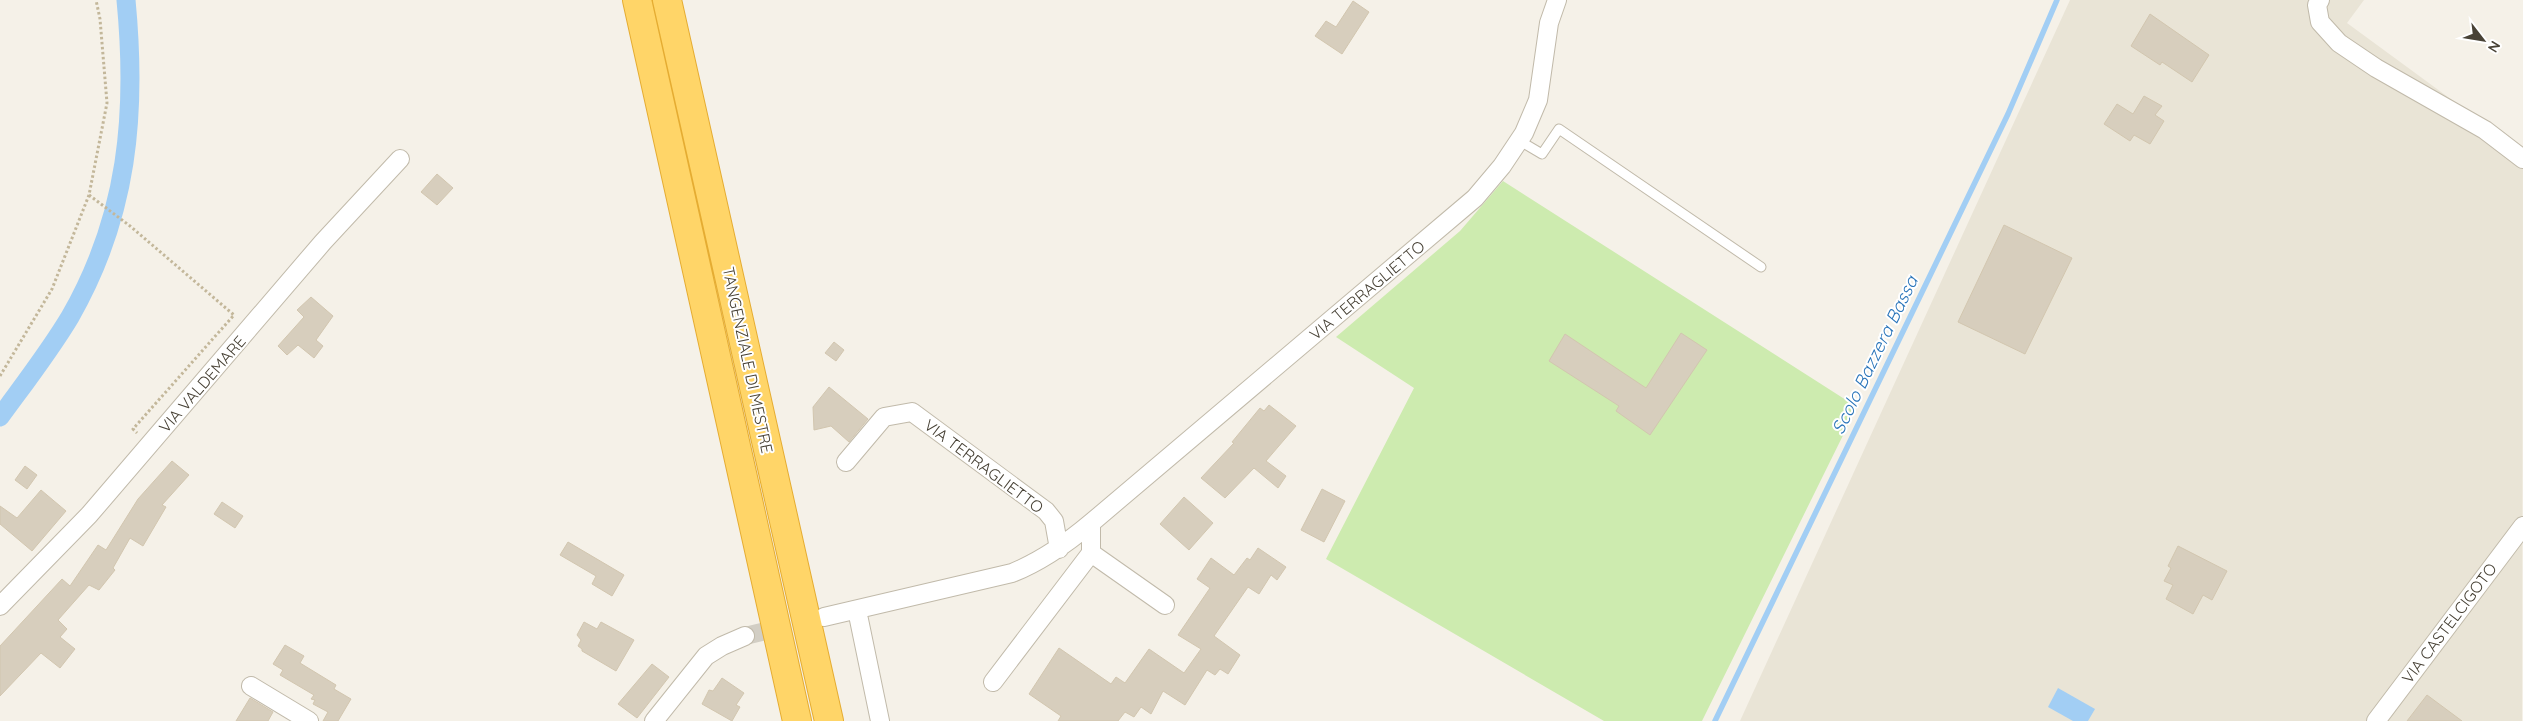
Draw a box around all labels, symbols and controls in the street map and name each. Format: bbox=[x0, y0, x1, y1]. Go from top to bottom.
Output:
north arrow bbox=[2458, 15, 2508, 65]
text: N bbox=[2484, 38, 2505, 56]
street label: VIA TERRAGLIETTO bbox=[1305, 236, 1429, 344]
street label: TANGENZIALE DI MESTRE bbox=[718, 265, 778, 455]
water label: Scolo Bazzera Bassa bbox=[1826, 271, 1923, 438]
street label: VIA VALDEMARE bbox=[154, 331, 250, 437]
street label: VIA TERRAGLIETTO bbox=[920, 415, 1048, 517]
street label: VIA CASTELCIGOTO bbox=[2397, 559, 2501, 687]

